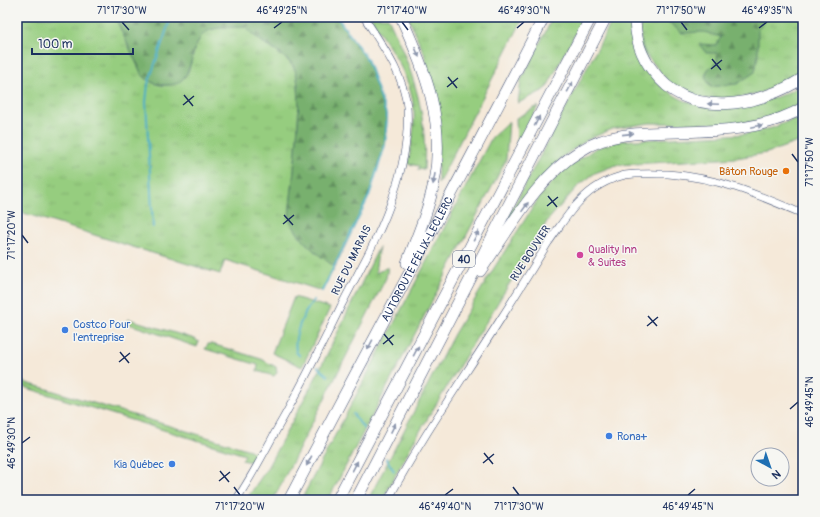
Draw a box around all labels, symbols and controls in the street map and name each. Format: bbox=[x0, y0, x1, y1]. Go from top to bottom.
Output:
text: 71°17'30"W bbox=[97, 5, 147, 17]
text: 46°49'25"N bbox=[257, 5, 308, 17]
text: 71°17'40"W bbox=[377, 5, 427, 17]
text: 46°49'30"N bbox=[498, 5, 550, 17]
text: 71°17'50"W bbox=[656, 5, 706, 17]
text: 46°49'35"N bbox=[742, 5, 793, 17]
scale bar bbox=[32, 30, 133, 56]
text: 100 m bbox=[38, 37, 73, 52]
one-way arrow bbox=[414, 47, 420, 58]
one-way arrow bbox=[567, 81, 573, 93]
one-way arrow bbox=[707, 100, 719, 107]
one-way arrow bbox=[534, 115, 540, 126]
one-way arrow bbox=[751, 122, 763, 128]
one-way arrow bbox=[622, 131, 634, 138]
text: 71°17'50"W bbox=[804, 137, 816, 187]
place label: Bâton Rouge bbox=[719, 165, 779, 178]
marker: Bâton Rouge bbox=[781, 166, 791, 176]
one-way arrow bbox=[431, 173, 437, 185]
street label: AUTOROUTE FÉLIX-LECLERC bbox=[379, 194, 456, 324]
one-way arrow bbox=[521, 202, 529, 212]
text: 71°17'20"W bbox=[6, 210, 18, 260]
street label: RUE DU MARAIS bbox=[329, 223, 374, 297]
street label: RUE BOUVIER bbox=[508, 223, 553, 284]
one-way arrow bbox=[473, 230, 480, 242]
place label: Quality Inn & Suites bbox=[588, 243, 637, 269]
marker: Quality Inn & Suites bbox=[575, 250, 585, 260]
road number: 40 bbox=[453, 251, 475, 267]
place label: Costco Pour l'entreprise bbox=[73, 318, 130, 344]
marker: Costco Pour l'entreprise bbox=[60, 325, 70, 335]
one-way arrow bbox=[367, 340, 373, 351]
one-way arrow bbox=[412, 345, 419, 356]
text: 46°49'45"N bbox=[804, 376, 816, 427]
text: 46°49'30"N bbox=[6, 417, 18, 469]
one-way arrow bbox=[390, 422, 396, 434]
place label: Rona+ bbox=[617, 430, 648, 443]
marker: Rona+ bbox=[604, 431, 614, 441]
north arrow bbox=[750, 447, 790, 487]
one-way arrow bbox=[306, 455, 312, 466]
place label: Kia Québec bbox=[113, 458, 164, 471]
marker: Kia Québec bbox=[167, 459, 177, 469]
one-way arrow bbox=[352, 460, 358, 471]
text: N bbox=[769, 467, 783, 482]
text: 71°17'20"W bbox=[215, 501, 265, 513]
text: 46°49'40"N bbox=[419, 501, 471, 513]
text: 71°17'30"W bbox=[494, 501, 544, 513]
text: 46°49'45"N bbox=[663, 501, 714, 513]

